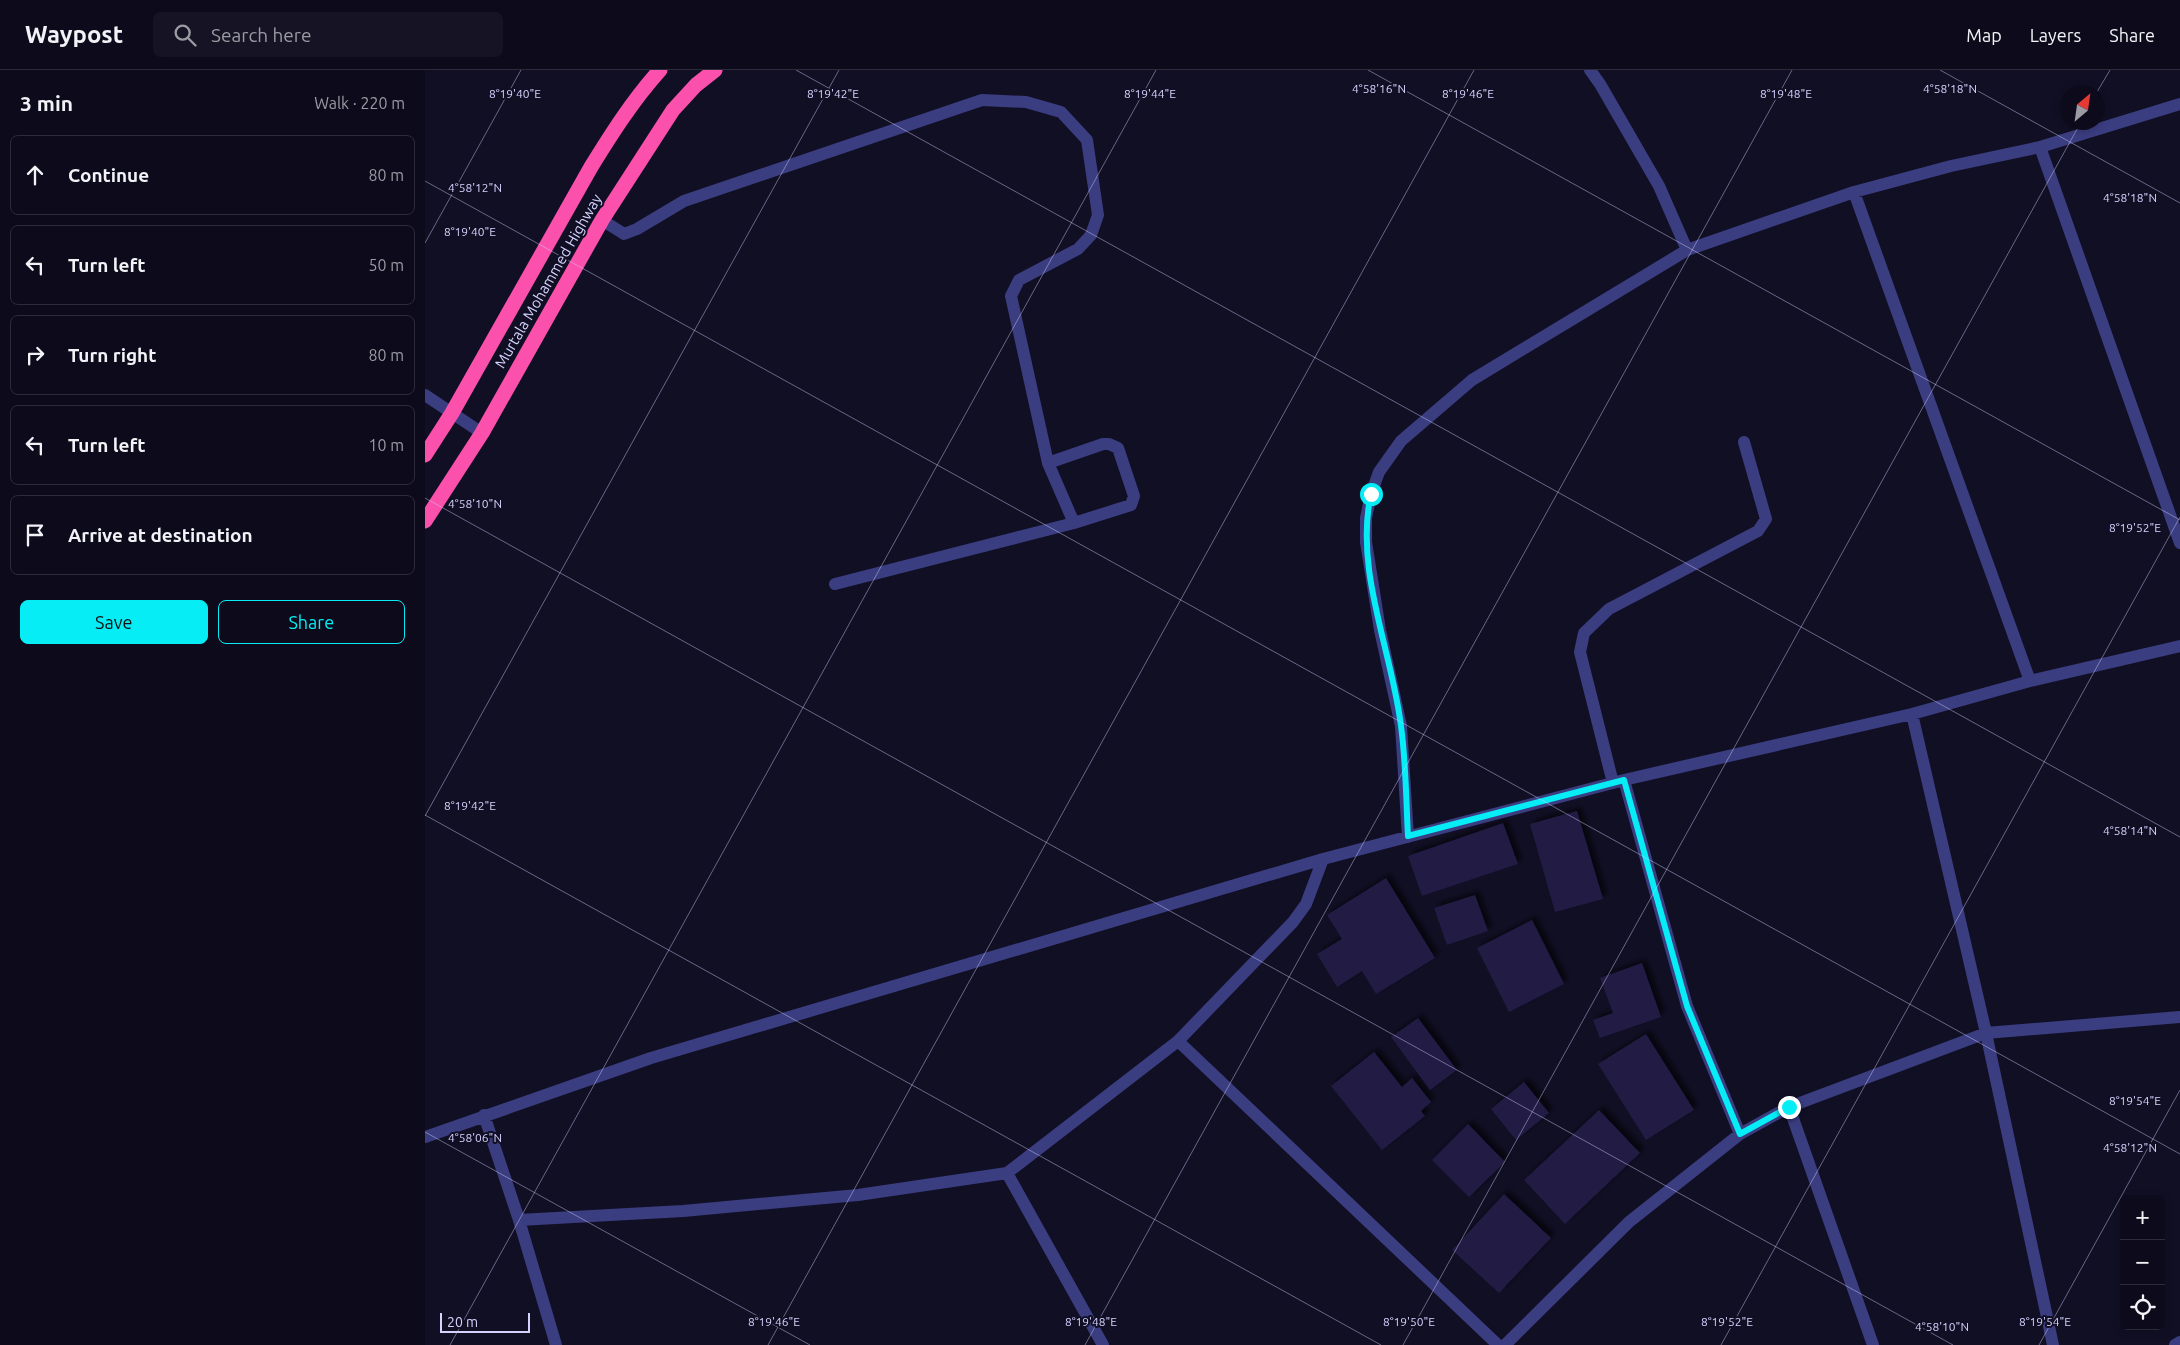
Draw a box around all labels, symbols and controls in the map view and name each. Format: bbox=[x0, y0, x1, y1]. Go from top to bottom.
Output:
search box bbox=[153, 12, 503, 57]
text: Waypost bbox=[25, 21, 123, 48]
icon: search bbox=[171, 21, 199, 49]
text: Search here bbox=[211, 24, 311, 46]
text: Map bbox=[1966, 25, 2002, 45]
text: Layers bbox=[2030, 25, 2081, 45]
text: Share bbox=[2109, 25, 2155, 45]
text: 4°58'16"N bbox=[1352, 82, 1406, 95]
text: 4°58'18"N bbox=[1923, 82, 1977, 95]
north arrow bbox=[2060, 85, 2105, 130]
text: 8°19'40"E bbox=[489, 87, 541, 100]
text: 8°19'42"E bbox=[807, 87, 859, 100]
text: 8°19'44"E bbox=[1124, 87, 1176, 100]
text: 8°19'46"E bbox=[1442, 87, 1494, 100]
text: 8°19'48"E bbox=[1760, 87, 1812, 100]
text: 3 min bbox=[20, 91, 73, 115]
text: Walk · 220 m bbox=[314, 94, 405, 112]
icon: ahead bbox=[21, 161, 49, 189]
text: Continue bbox=[68, 164, 149, 186]
text: 80 m bbox=[368, 166, 404, 184]
text: 4°58'12"N bbox=[448, 181, 502, 194]
street label: Murtala Mohammed Highway bbox=[491, 191, 605, 371]
text: 4°58'18"N bbox=[2103, 191, 2157, 204]
text: 8°19'40"E bbox=[444, 225, 496, 238]
icon: left bbox=[21, 251, 49, 279]
text: Turn left bbox=[68, 254, 146, 276]
text: 50 m bbox=[368, 256, 404, 274]
icon: right bbox=[21, 341, 49, 369]
text: Turn right bbox=[68, 344, 156, 366]
text: 80 m bbox=[368, 346, 404, 364]
icon: left bbox=[21, 431, 49, 459]
text: Turn left bbox=[68, 434, 146, 456]
text: 10 m bbox=[368, 436, 404, 454]
route start bbox=[1360, 483, 1383, 506]
text: 4°58'10"N bbox=[448, 497, 502, 510]
icon: arrive bbox=[21, 521, 49, 549]
text: 8°19'52"E bbox=[2109, 521, 2161, 534]
text: Arrive at destination bbox=[68, 524, 253, 546]
button: Save bbox=[20, 600, 208, 644]
button: Share bbox=[218, 600, 405, 644]
text: 8°19'42"E bbox=[444, 799, 496, 812]
text: 4°58'14"N bbox=[2103, 824, 2157, 837]
text: 8°19'54"E bbox=[2109, 1094, 2161, 1107]
route end bbox=[1778, 1096, 1801, 1119]
text: 4°58'06"N bbox=[448, 1131, 502, 1144]
text: 4°58'12"N bbox=[2103, 1141, 2157, 1154]
map controls bbox=[2120, 1195, 2165, 1330]
button: + bbox=[2120, 1195, 2165, 1240]
button: − bbox=[2120, 1240, 2165, 1285]
button: locate bbox=[2120, 1285, 2165, 1330]
scale bar bbox=[440, 1310, 530, 1333]
text: 20 m bbox=[447, 1314, 478, 1330]
text: 8°19'46"E bbox=[748, 1315, 800, 1328]
text: 8°19'48"E bbox=[1065, 1315, 1117, 1328]
text: 8°19'50"E bbox=[1383, 1315, 1435, 1328]
text: 8°19'52"E bbox=[1701, 1315, 1753, 1328]
text: 8°19'54"E bbox=[2019, 1315, 2071, 1328]
text: 4°58'10"N bbox=[1915, 1320, 1969, 1333]

